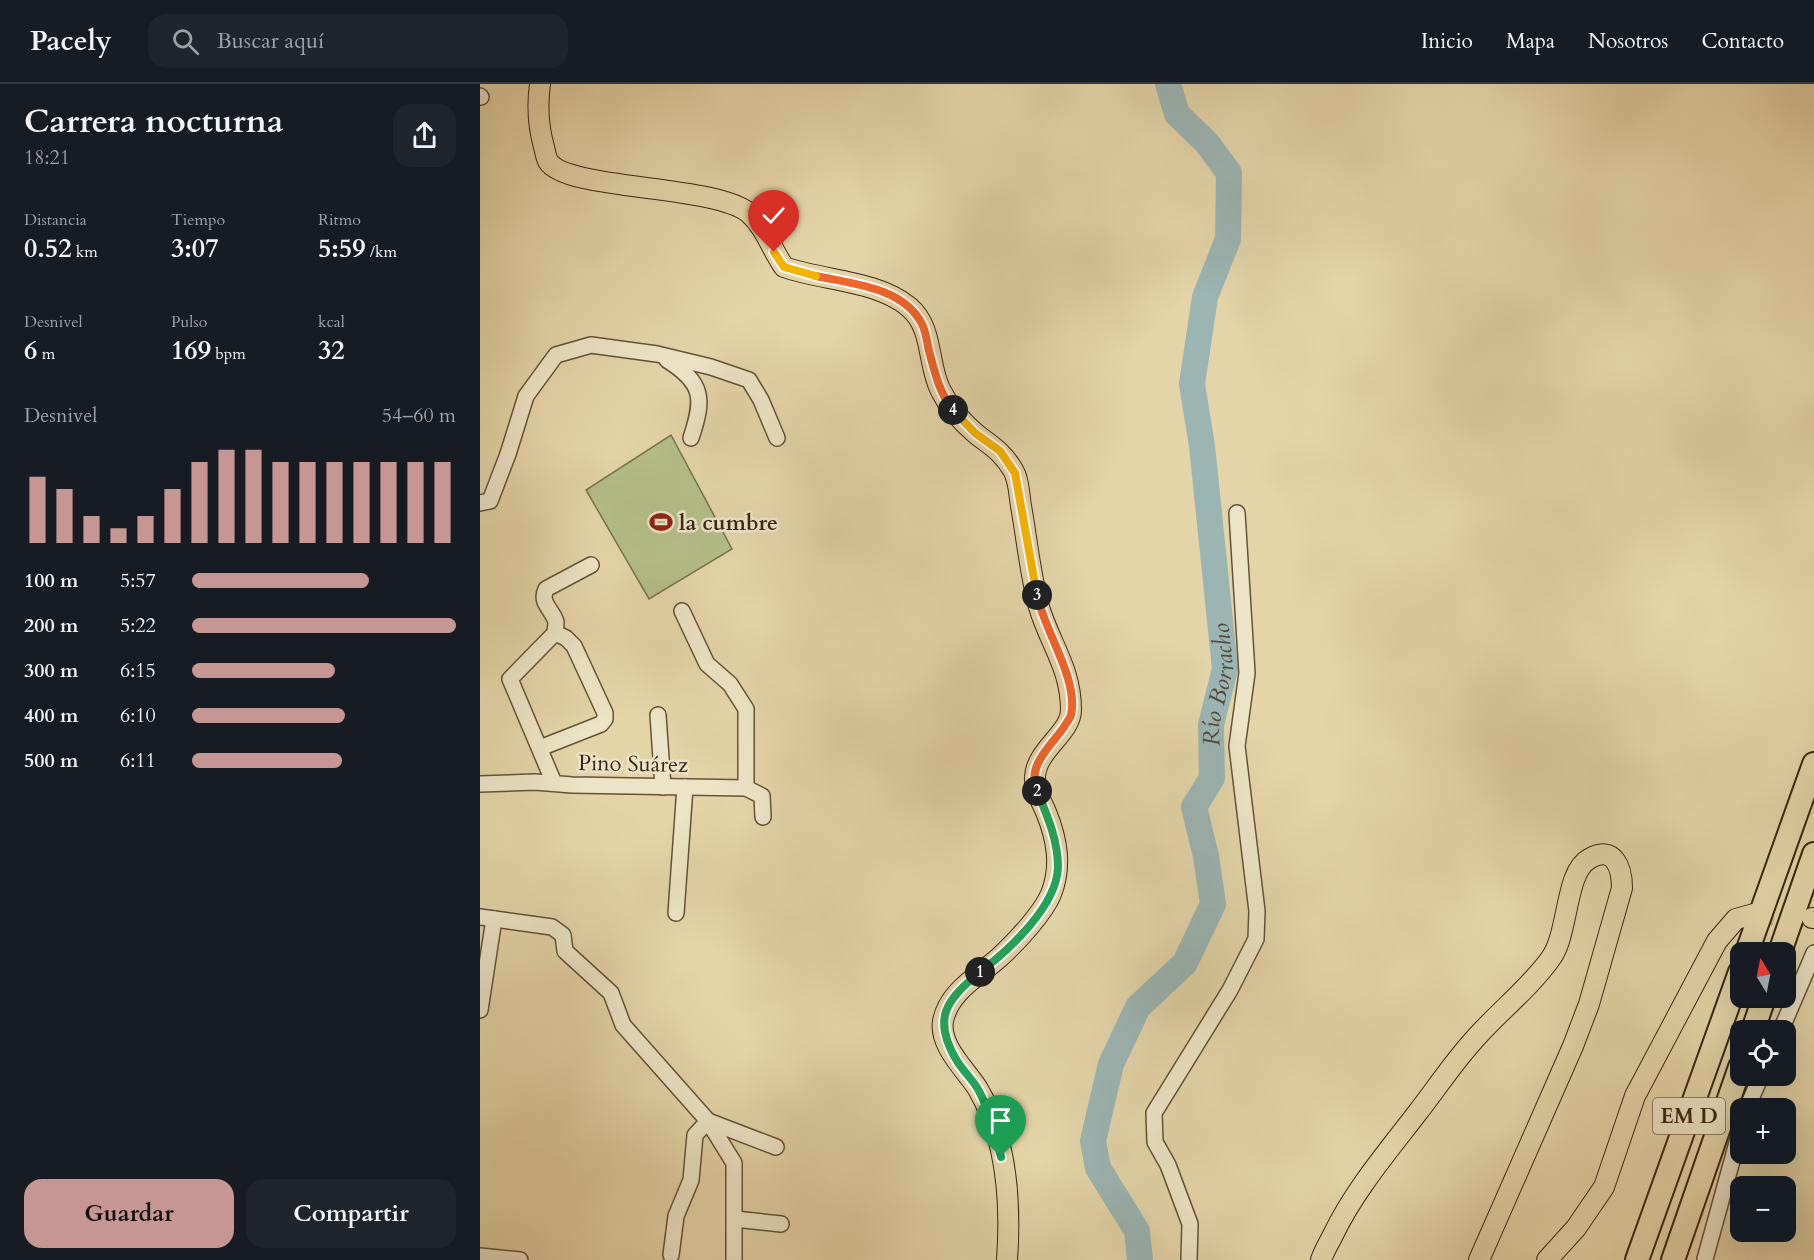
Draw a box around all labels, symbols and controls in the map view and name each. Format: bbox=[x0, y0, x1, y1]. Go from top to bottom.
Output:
search box bbox=[148, 14, 568, 68]
text: Pacely bbox=[30, 22, 112, 60]
icon: search bbox=[169, 25, 202, 58]
text: Buscar aquí bbox=[217, 26, 324, 56]
text: Inicio bbox=[1421, 27, 1473, 56]
text: Mapa bbox=[1506, 27, 1555, 56]
text: Nosotros bbox=[1588, 27, 1668, 56]
text: Contacto bbox=[1701, 27, 1784, 56]
text: Carrera nocturna bbox=[24, 99, 283, 144]
button: share bbox=[393, 104, 456, 167]
text: 18:21 bbox=[24, 144, 70, 171]
pin bbox=[748, 190, 799, 252]
icon: check bbox=[757, 199, 790, 232]
text: Distancia bbox=[24, 209, 87, 231]
text: Tiempo bbox=[171, 209, 225, 231]
text: Ritmo bbox=[318, 209, 361, 231]
text: 0.52 bbox=[24, 231, 72, 266]
text: 3:07 bbox=[171, 231, 219, 266]
text: 5:59 bbox=[318, 231, 366, 266]
text: km bbox=[72, 241, 98, 263]
text: /km bbox=[366, 241, 397, 263]
text: Desnivel bbox=[24, 311, 83, 333]
text: Pulso bbox=[171, 311, 207, 333]
text: kcal bbox=[318, 311, 345, 333]
text: 6 bbox=[24, 333, 37, 368]
text: 169 bbox=[171, 333, 211, 368]
text: 32 bbox=[318, 333, 345, 368]
text: m bbox=[37, 343, 55, 365]
text: bpm bbox=[211, 343, 246, 365]
pin: 4 bbox=[938, 395, 968, 425]
text: 4 bbox=[949, 399, 957, 421]
text: Desnivel bbox=[24, 402, 97, 429]
text: 54–60 m bbox=[382, 402, 456, 429]
place label: la cumbre bbox=[679, 508, 778, 538]
sports icon: la cumbre bbox=[648, 509, 674, 535]
text: 100 m bbox=[24, 567, 79, 594]
text: 5:57 bbox=[120, 567, 156, 594]
pin: 3 bbox=[1022, 580, 1052, 610]
text: 3 bbox=[1033, 584, 1041, 606]
text: 200 m bbox=[24, 612, 79, 639]
text: 5:22 bbox=[120, 612, 156, 639]
water label: Río Borracho bbox=[1195, 621, 1242, 746]
text: 300 m bbox=[24, 657, 79, 684]
text: 6:15 bbox=[120, 657, 156, 684]
text: 400 m bbox=[24, 702, 79, 729]
text: 6:10 bbox=[120, 702, 156, 729]
text: 500 m bbox=[24, 747, 79, 774]
text: 6:11 bbox=[120, 747, 156, 774]
street label: Pino Suárez bbox=[578, 748, 688, 780]
pin: 2 bbox=[1022, 776, 1052, 806]
text: 2 bbox=[1033, 780, 1041, 802]
north arrow bbox=[1730, 942, 1796, 1008]
map controls bbox=[1730, 942, 1796, 1242]
pin: 1 bbox=[965, 957, 995, 987]
text: 1 bbox=[976, 961, 984, 983]
button: locate bbox=[1730, 1020, 1796, 1086]
pin bbox=[975, 1095, 1026, 1157]
road number: EM D bbox=[1653, 1098, 1725, 1134]
button: + bbox=[1730, 1098, 1796, 1164]
icon: arrive bbox=[984, 1104, 1017, 1137]
button: − bbox=[1730, 1176, 1796, 1242]
button: Guardar bbox=[24, 1179, 234, 1248]
button: Compartir bbox=[246, 1179, 456, 1248]

